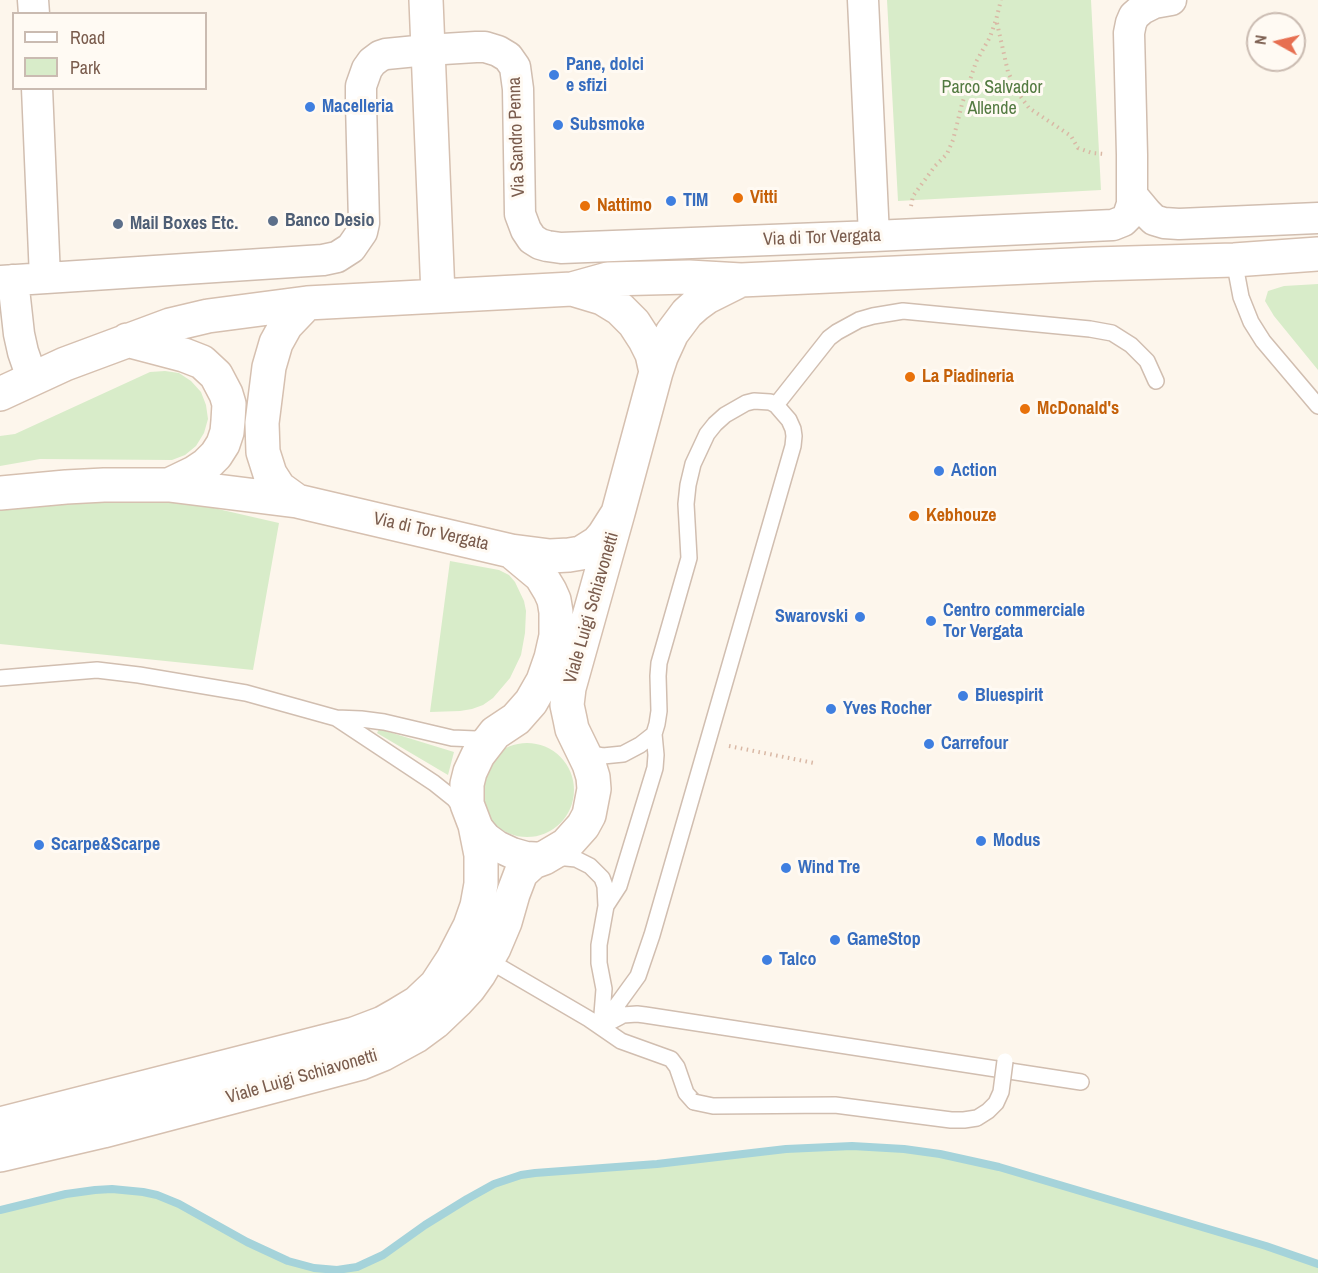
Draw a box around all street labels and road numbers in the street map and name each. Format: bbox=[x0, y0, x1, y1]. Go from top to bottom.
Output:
street label: Via Sandro Penna bbox=[504, 76, 530, 198]
street label: Via di Tor Vergata bbox=[763, 225, 881, 251]
street label: Via di Tor Vergata bbox=[371, 508, 491, 556]
street label: Viale Luigi Schiavonetti bbox=[560, 530, 624, 686]
street label: Viale Luigi Schiavonetti bbox=[224, 1045, 380, 1109]

